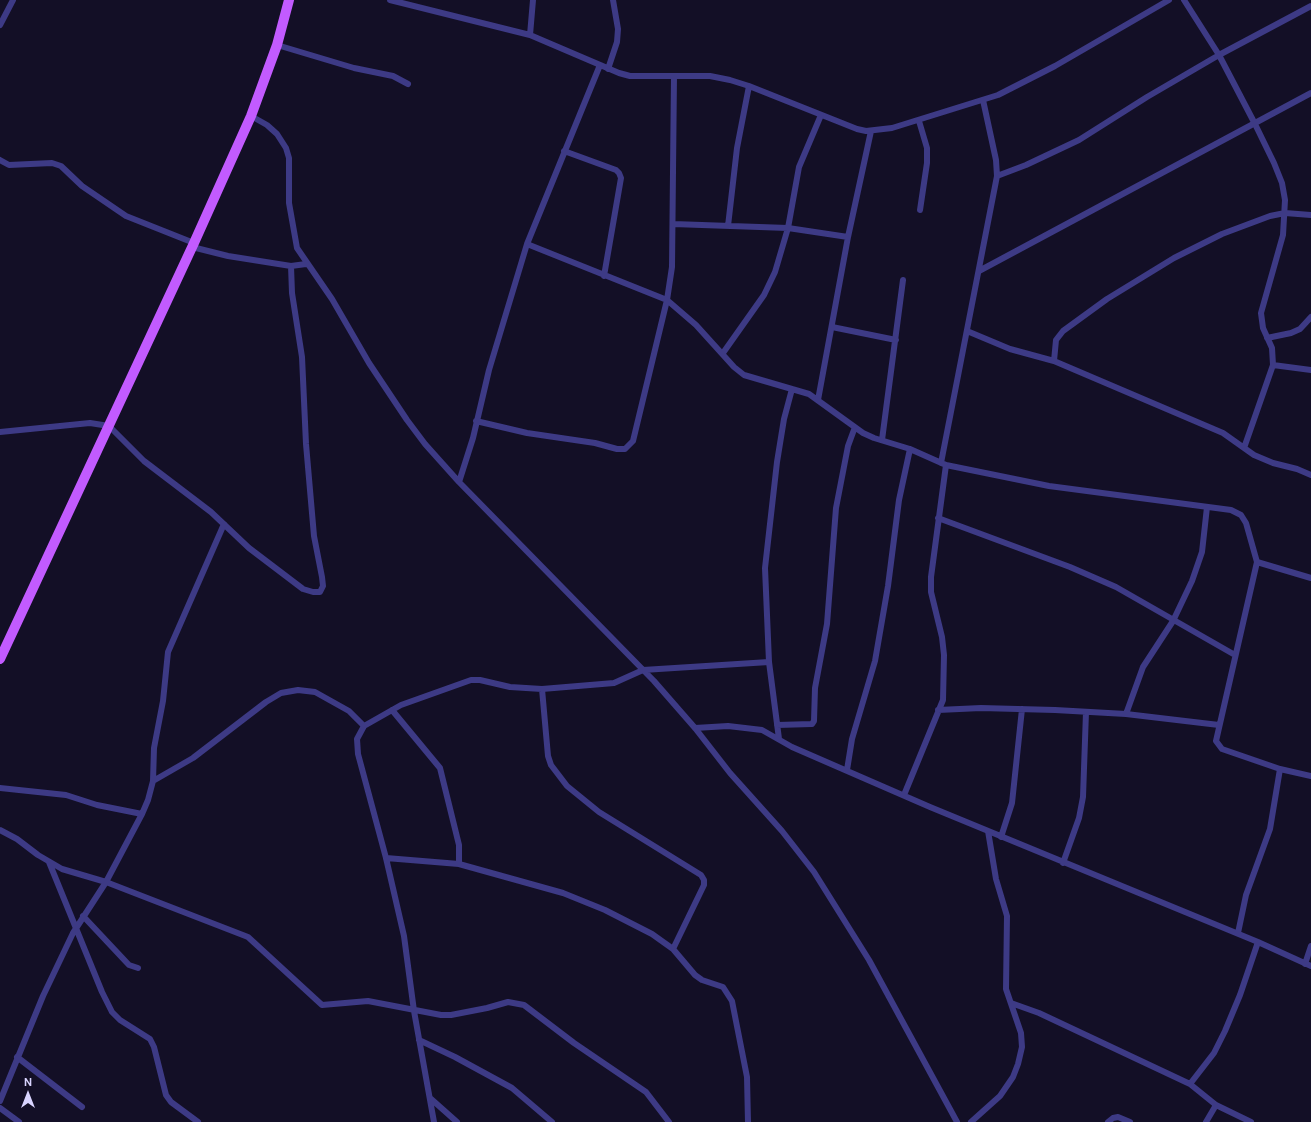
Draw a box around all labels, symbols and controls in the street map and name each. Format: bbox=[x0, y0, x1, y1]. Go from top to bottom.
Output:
north arrow bbox=[8, 1074, 48, 1114]
text: N bbox=[24, 1075, 32, 1089]

